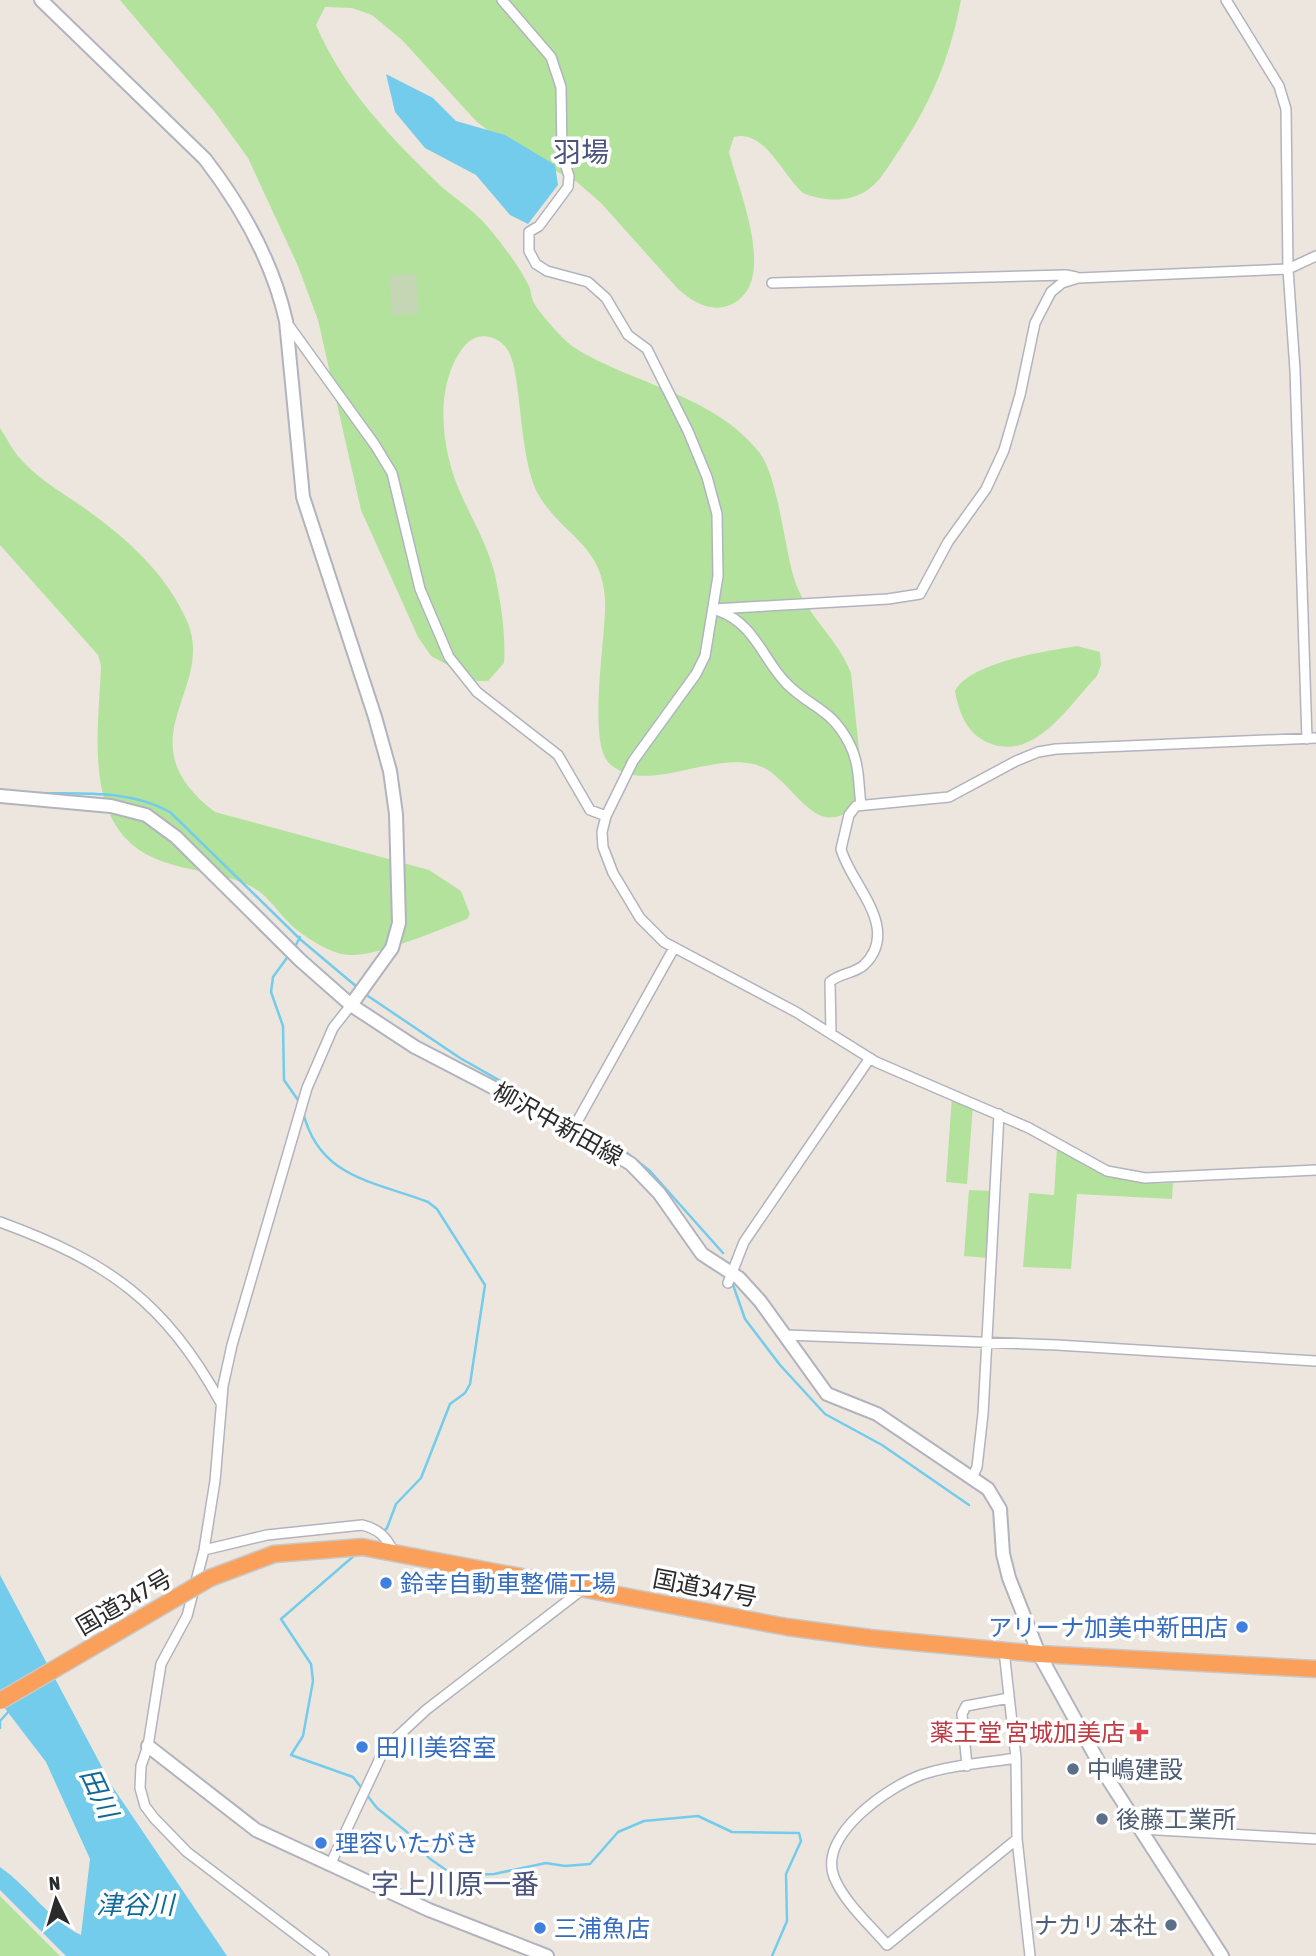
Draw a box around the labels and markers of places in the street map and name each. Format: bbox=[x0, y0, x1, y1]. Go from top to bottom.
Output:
place label: 鈴幸自動車整備工場 bbox=[400, 1570, 616, 1597]
marker: 鈴幸自動車整備工場 bbox=[378, 1575, 394, 1591]
place label: アリーナ加美中新田店 bbox=[988, 1614, 1228, 1641]
marker: アリーナ加美中新田店 bbox=[1234, 1619, 1250, 1635]
place label: 薬王堂 宮城加美店 bbox=[930, 1719, 1125, 1746]
marker: 薬王堂 宮城加美店 bbox=[1131, 1724, 1147, 1740]
place label: 田川美容室 bbox=[376, 1734, 496, 1761]
marker: 田川美容室 bbox=[354, 1739, 370, 1755]
place label: 中嶋建設 bbox=[1087, 1756, 1183, 1783]
marker: 中嶋建設 bbox=[1065, 1761, 1081, 1777]
place label: 後藤工業所 bbox=[1116, 1806, 1236, 1833]
marker: 後藤工業所 bbox=[1094, 1811, 1110, 1827]
place label: 理容いたがき bbox=[335, 1830, 479, 1857]
marker: 理容いたがき bbox=[313, 1835, 329, 1851]
place label: ナカリ 本社 bbox=[1034, 1912, 1157, 1939]
place label: 三浦魚店 bbox=[554, 1915, 650, 1942]
marker: ナカリ 本社 bbox=[1163, 1917, 1179, 1933]
marker: 三浦魚店 bbox=[532, 1920, 548, 1936]

